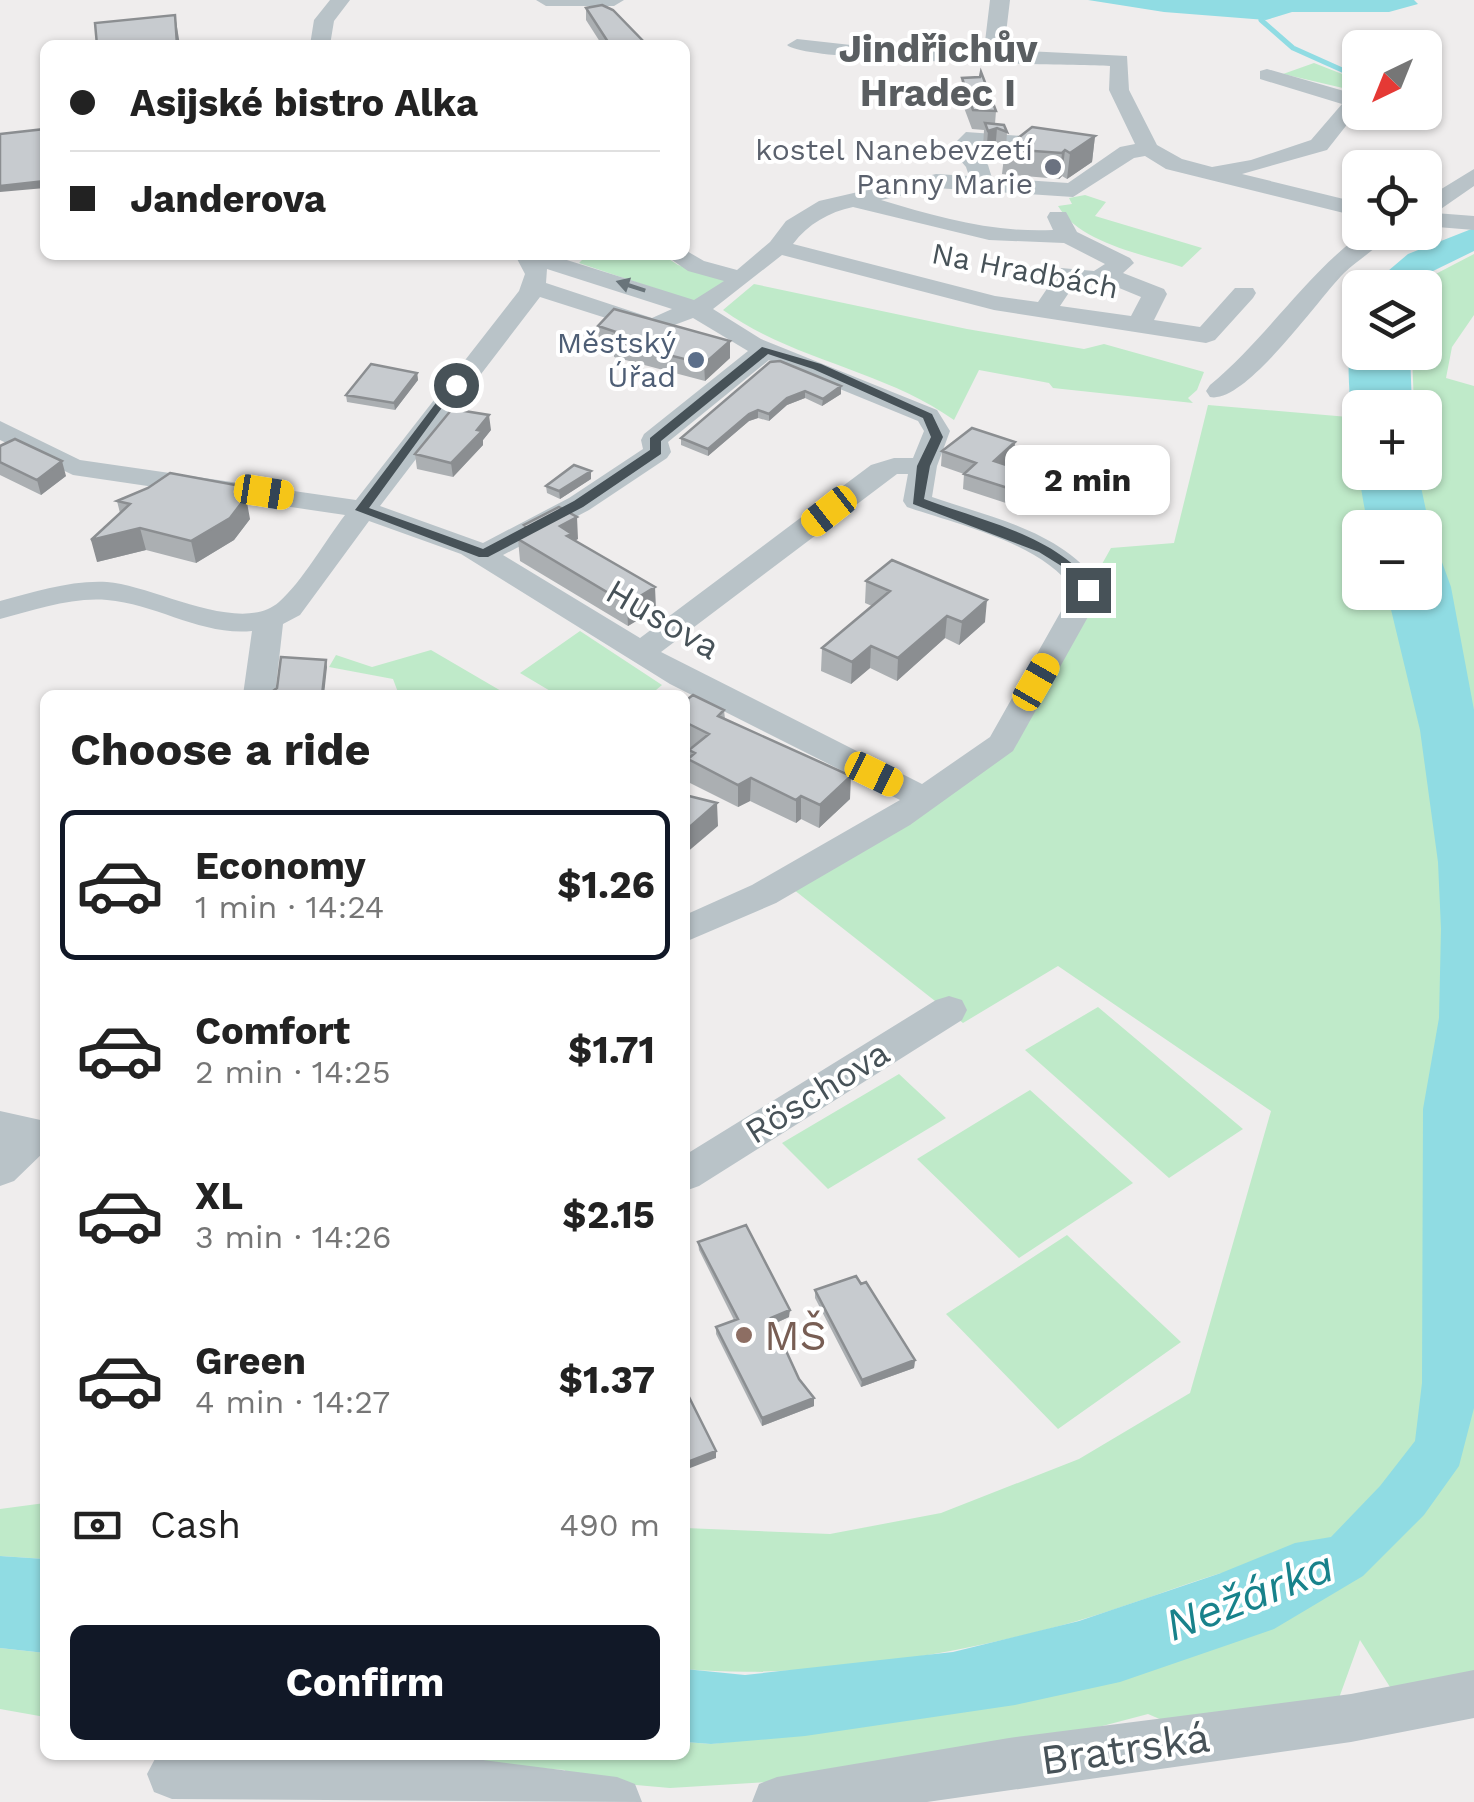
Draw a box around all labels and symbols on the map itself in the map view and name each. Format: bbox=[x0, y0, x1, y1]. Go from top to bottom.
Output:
district label: Jindřichův Hradec I bbox=[838, 27, 1038, 115]
north arrow bbox=[1342, 30, 1442, 130]
place label: kostel Nanebevzetí Panny Marie bbox=[755, 132, 1033, 201]
marker: kostel Nanebevzetí Panny Marie bbox=[1042, 156, 1064, 178]
street label: Na Hradbách bbox=[929, 235, 1121, 306]
one-way arrow bbox=[616, 278, 646, 293]
place label: Městský Úřad bbox=[557, 325, 677, 394]
marker: Městský Úřad bbox=[685, 349, 707, 371]
route start bbox=[434, 363, 479, 408]
callout: 2 min bbox=[1006, 445, 1170, 515]
car bbox=[232, 472, 296, 512]
car bbox=[796, 481, 862, 541]
route end bbox=[1066, 568, 1111, 613]
street label: Husova bbox=[599, 570, 727, 668]
car bbox=[1008, 649, 1064, 715]
car bbox=[840, 747, 908, 801]
street label: Röschova bbox=[737, 1031, 897, 1153]
place label: MŠ bbox=[764, 1310, 827, 1360]
marker: MŠ bbox=[733, 1324, 755, 1346]
water label: Nežárka bbox=[1157, 1539, 1341, 1652]
street label: Bratrská bbox=[1037, 1712, 1213, 1785]

